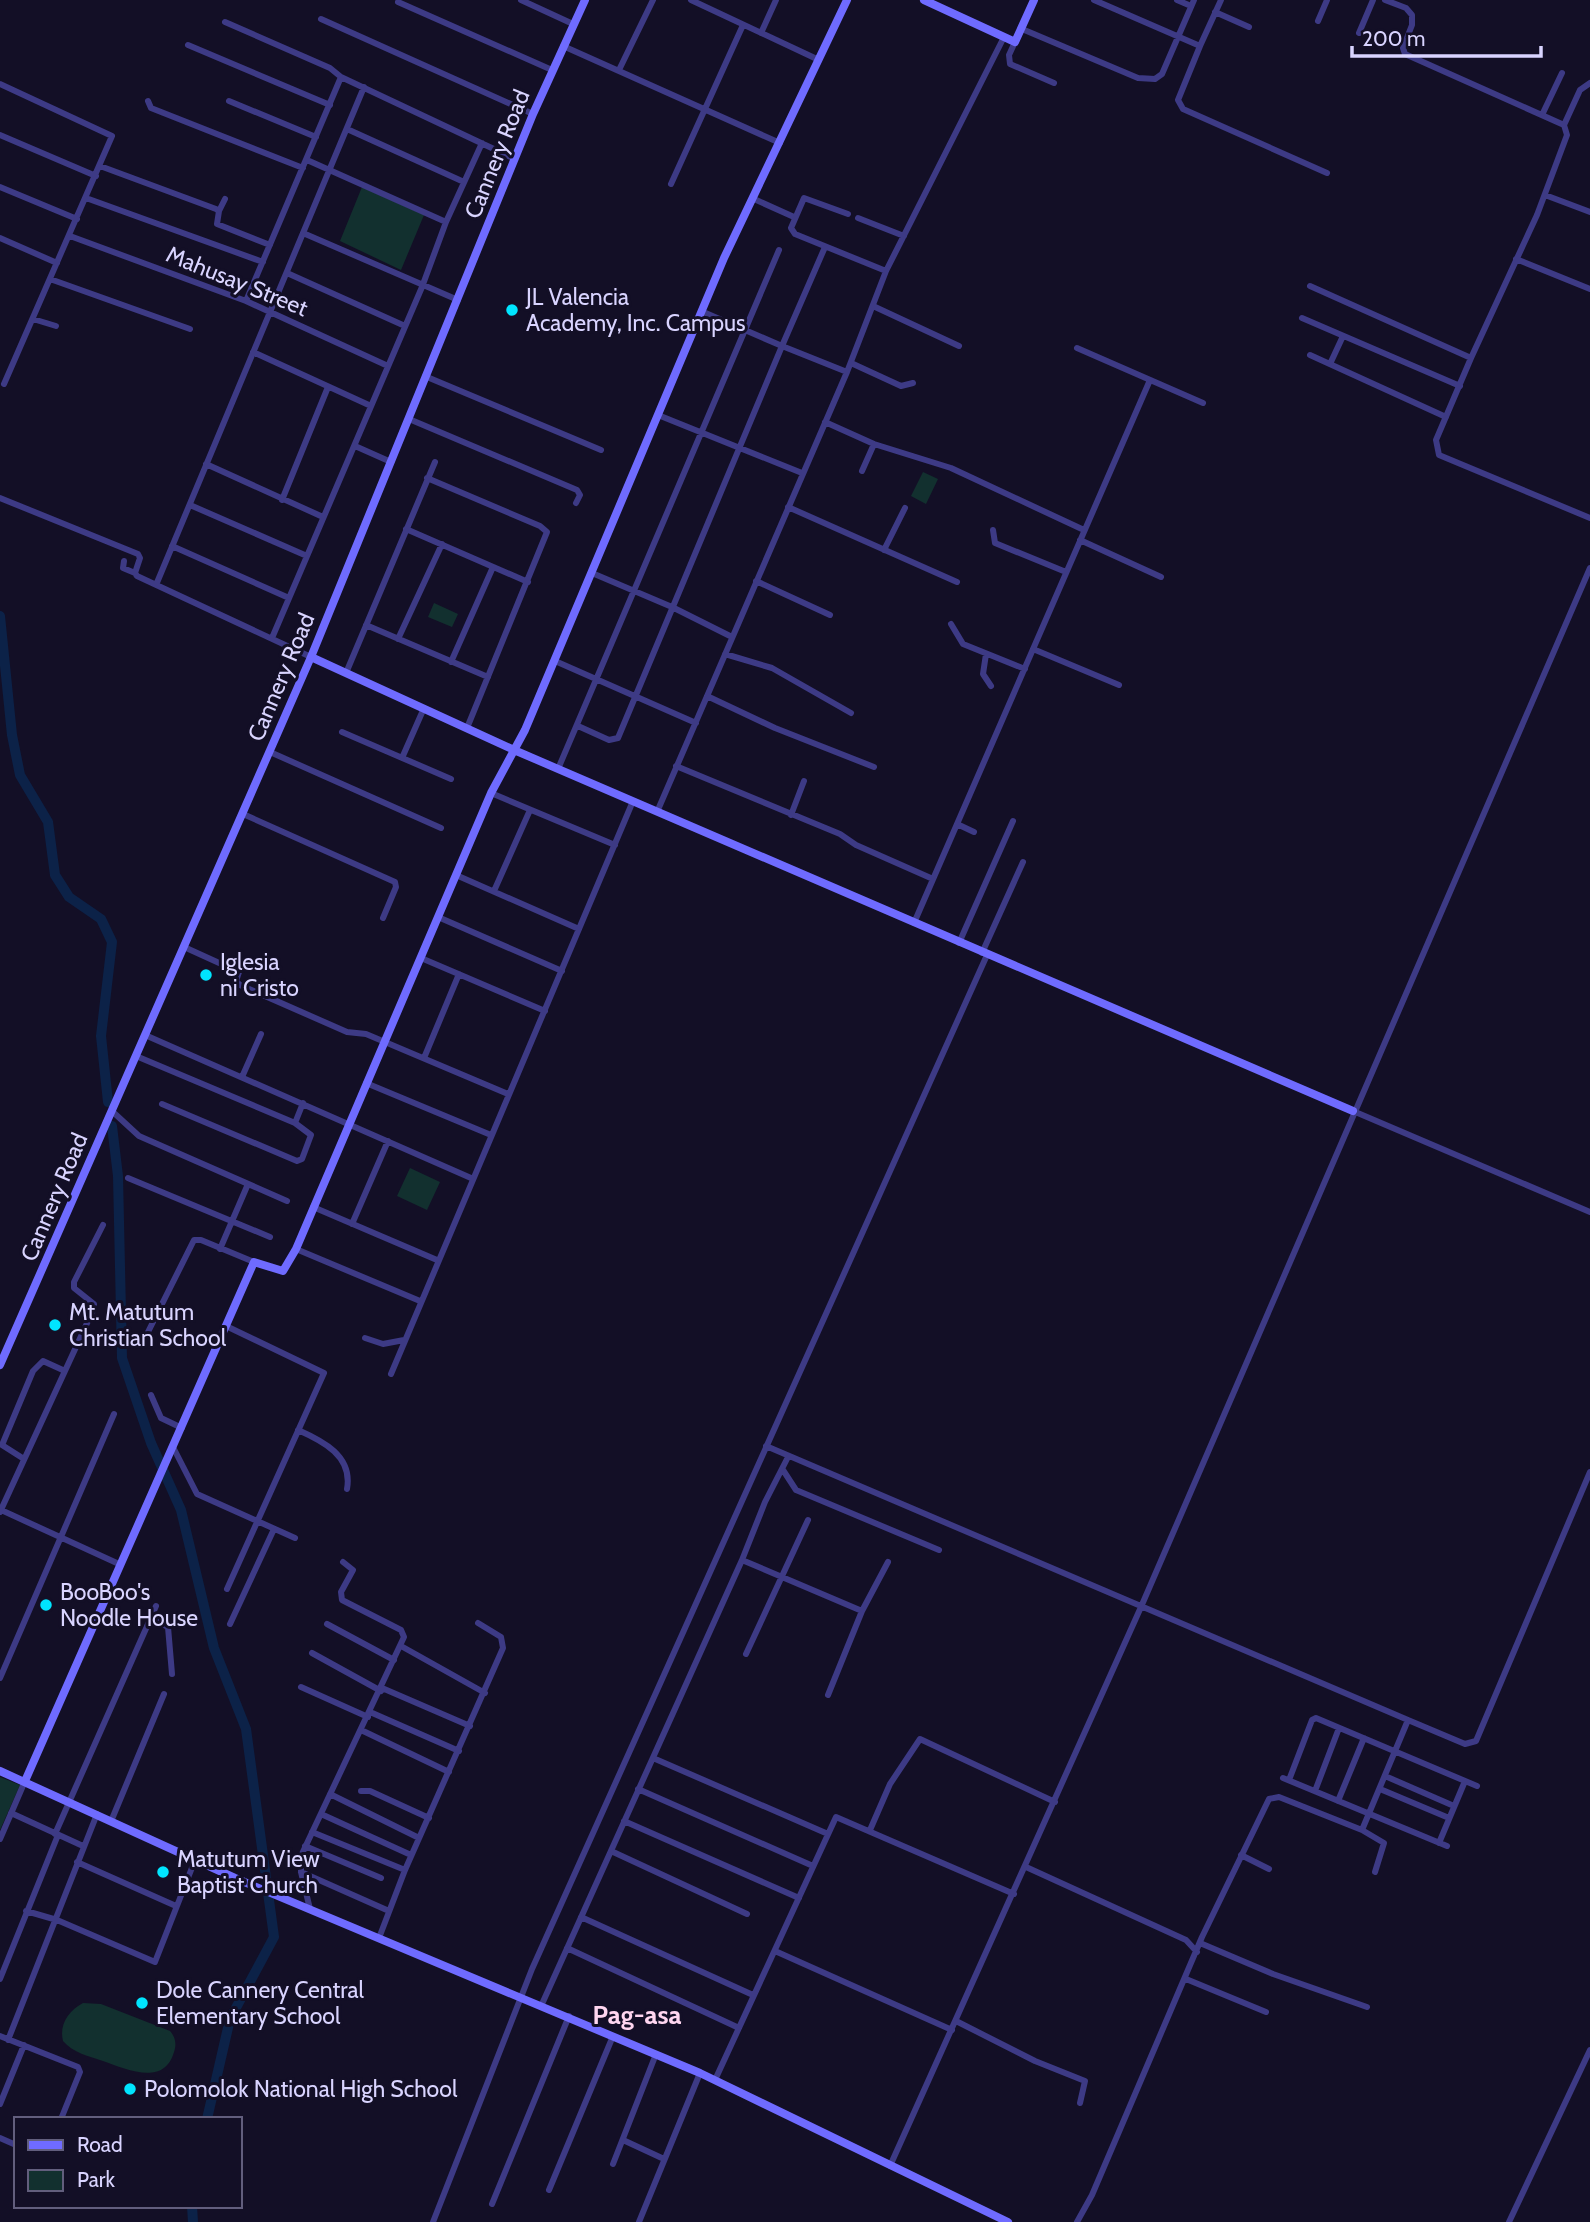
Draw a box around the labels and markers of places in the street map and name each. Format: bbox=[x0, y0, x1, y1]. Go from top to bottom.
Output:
place label: JL Valencia Academy, Inc. Campus bbox=[525, 283, 746, 337]
marker: JL Valencia Academy, Inc. Campus bbox=[504, 302, 520, 318]
place label: Iglesia ni Cristo bbox=[220, 948, 299, 1002]
marker: Iglesia ni Cristo bbox=[198, 967, 214, 983]
place label: Mt. Matutum Christian School bbox=[69, 1298, 227, 1352]
marker: Mt. Matutum Christian School bbox=[47, 1317, 63, 1333]
place label: BooBoo's Noodle House bbox=[60, 1578, 198, 1632]
marker: BooBoo's Noodle House bbox=[38, 1597, 54, 1613]
place label: Matutum View Baptist Church bbox=[177, 1845, 320, 1899]
marker: Matutum View Baptist Church bbox=[155, 1864, 171, 1880]
place label: Dole Cannery Central Elementary School bbox=[156, 1976, 364, 2030]
marker: Dole Cannery Central Elementary School bbox=[134, 1995, 150, 2011]
place label: Polomolok National High School bbox=[144, 2075, 458, 2103]
marker: Polomolok National High School bbox=[122, 2081, 138, 2097]

